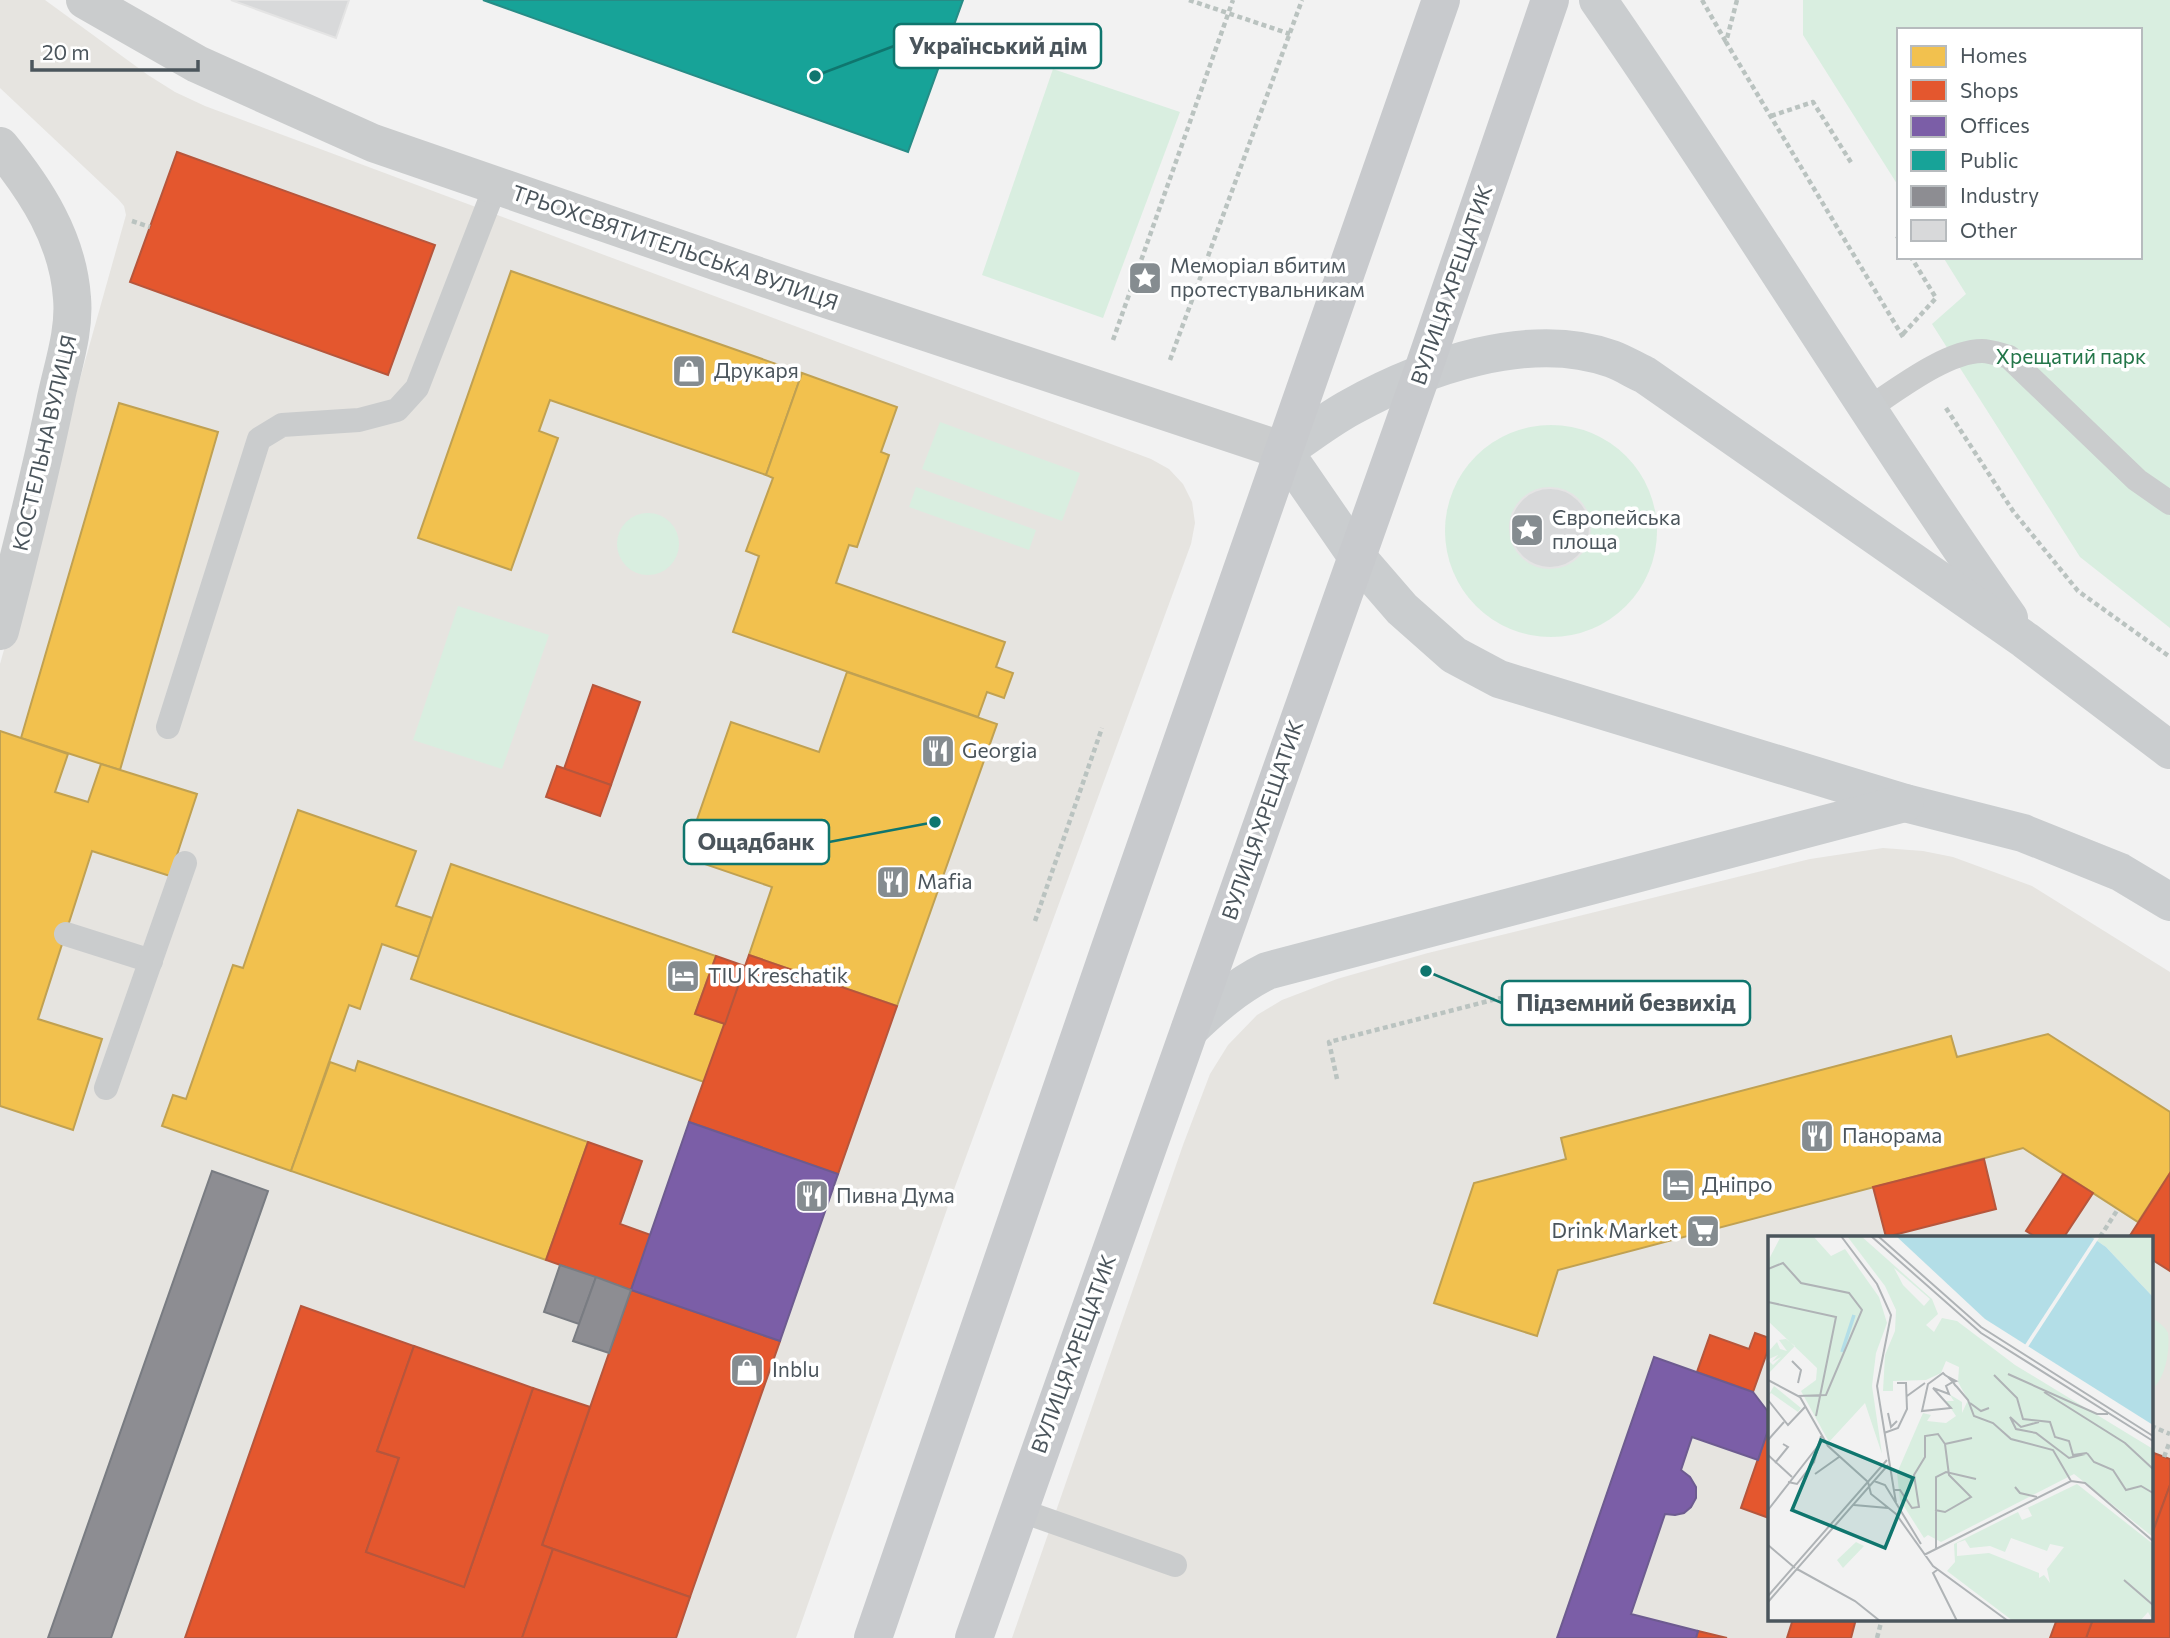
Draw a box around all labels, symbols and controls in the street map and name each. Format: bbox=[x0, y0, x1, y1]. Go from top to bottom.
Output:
callout: Український дім bbox=[894, 24, 1101, 68]
scale bar bbox=[32, 28, 198, 72]
legend bbox=[1897, 28, 2142, 259]
text: Український дім bbox=[909, 31, 1087, 59]
text: 20 m bbox=[42, 39, 90, 64]
text: Homes bbox=[1960, 42, 2027, 67]
text: Shops bbox=[1960, 77, 2019, 102]
text: Offices bbox=[1960, 112, 2030, 137]
text: Public bbox=[1960, 147, 2018, 172]
street label: ТРЬОХСВЯТИТЕЛЬСЬКА ВУЛИЦЯ bbox=[509, 179, 842, 314]
street label: ВУЛИЦЯ ХРЕЩАТИК bbox=[1405, 181, 1497, 388]
text: Industry bbox=[1960, 182, 2039, 207]
text: Other bbox=[1960, 217, 2017, 242]
place label: Меморіал вбитим протестувальникам bbox=[1170, 252, 1365, 301]
place icon: Меморіал вбитим протестувальникам bbox=[1126, 259, 1164, 297]
street label: КОСТЕЛЬНА ВУЛИЦЯ bbox=[6, 332, 81, 553]
park label: Хрещатий парк bbox=[1996, 343, 2146, 368]
shop icon: Друкаря bbox=[670, 352, 708, 390]
place label: Друкаря bbox=[714, 357, 799, 382]
place label: Європейська площа bbox=[1552, 504, 1681, 553]
place icon: Європейська площа bbox=[1508, 511, 1546, 549]
street label: ВУЛИЦЯ ХРЕЩАТИК bbox=[1216, 716, 1308, 923]
restaurant icon: Georgia bbox=[919, 732, 957, 770]
place label: Georgia bbox=[962, 737, 1037, 762]
callout: Ощадбанк bbox=[684, 820, 829, 864]
text: Ощадбанк bbox=[697, 827, 815, 855]
restaurant icon: Mafia bbox=[874, 863, 912, 901]
place label: Mafia bbox=[917, 868, 973, 893]
hotel icon: TIU Kreschatik bbox=[664, 957, 702, 995]
place label: TIU Kreschatik bbox=[708, 962, 848, 987]
callout: Підземний безвихід bbox=[1502, 981, 1750, 1025]
text: Підземний безвихід bbox=[1516, 988, 1736, 1016]
restaurant icon: Панорама bbox=[1798, 1117, 1836, 1155]
place label: Панорама bbox=[1842, 1122, 1942, 1147]
hotel icon: Дніпро bbox=[1659, 1166, 1697, 1204]
place label: Дніпро bbox=[1702, 1171, 1773, 1196]
restaurant icon: Пивна Дума bbox=[793, 1177, 831, 1215]
place label: Пивна Дума bbox=[836, 1182, 955, 1207]
supermarket icon: Drink Market bbox=[1684, 1212, 1722, 1250]
place label: Drink Market bbox=[1552, 1217, 1678, 1242]
inset map bbox=[1768, 1236, 2152, 1620]
street label: ВУЛИЦЯ ХРЕЩАТИК bbox=[1025, 1251, 1120, 1456]
shop icon: Inblu bbox=[728, 1351, 766, 1389]
place label: Inblu bbox=[772, 1356, 819, 1381]

